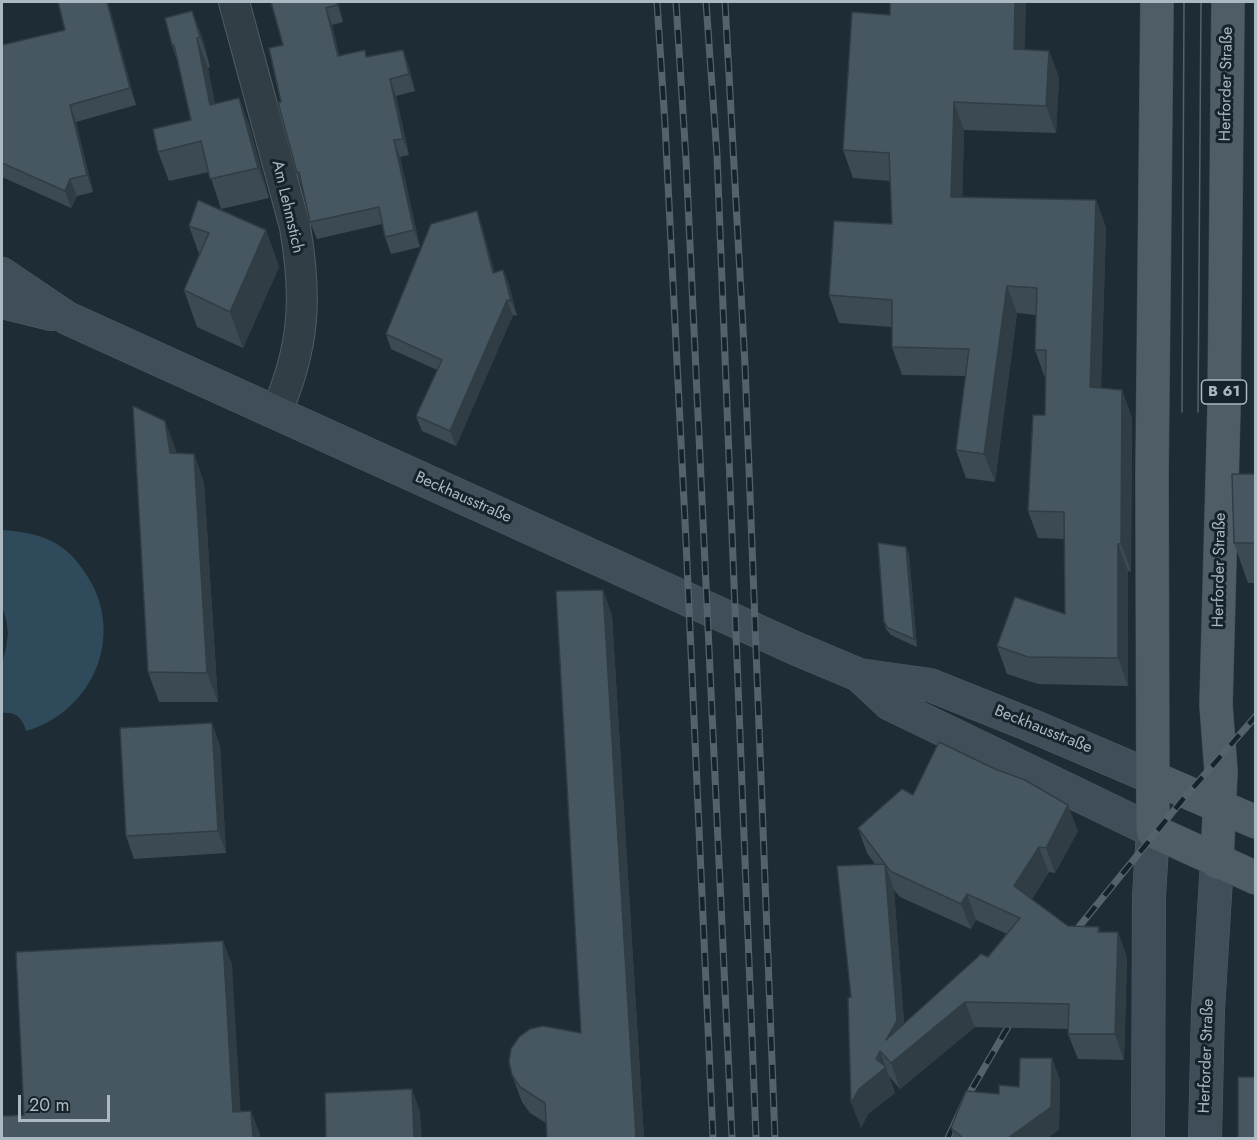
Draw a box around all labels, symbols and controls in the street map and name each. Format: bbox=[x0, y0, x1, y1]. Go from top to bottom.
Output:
street label: Herforder Straße bbox=[1216, 26, 1238, 142]
street label: Am Lehmstich bbox=[267, 159, 307, 255]
road number: B 61 bbox=[1202, 380, 1246, 404]
street label: Beckhausstraße bbox=[412, 468, 514, 528]
street label: Herforder Straße bbox=[1209, 512, 1231, 628]
street label: Beckhausstraße bbox=[991, 702, 1095, 758]
street label: Herforder Straße bbox=[1195, 998, 1219, 1114]
scale bar bbox=[21, 1083, 112, 1121]
text: 20 m bbox=[29, 1092, 69, 1118]

